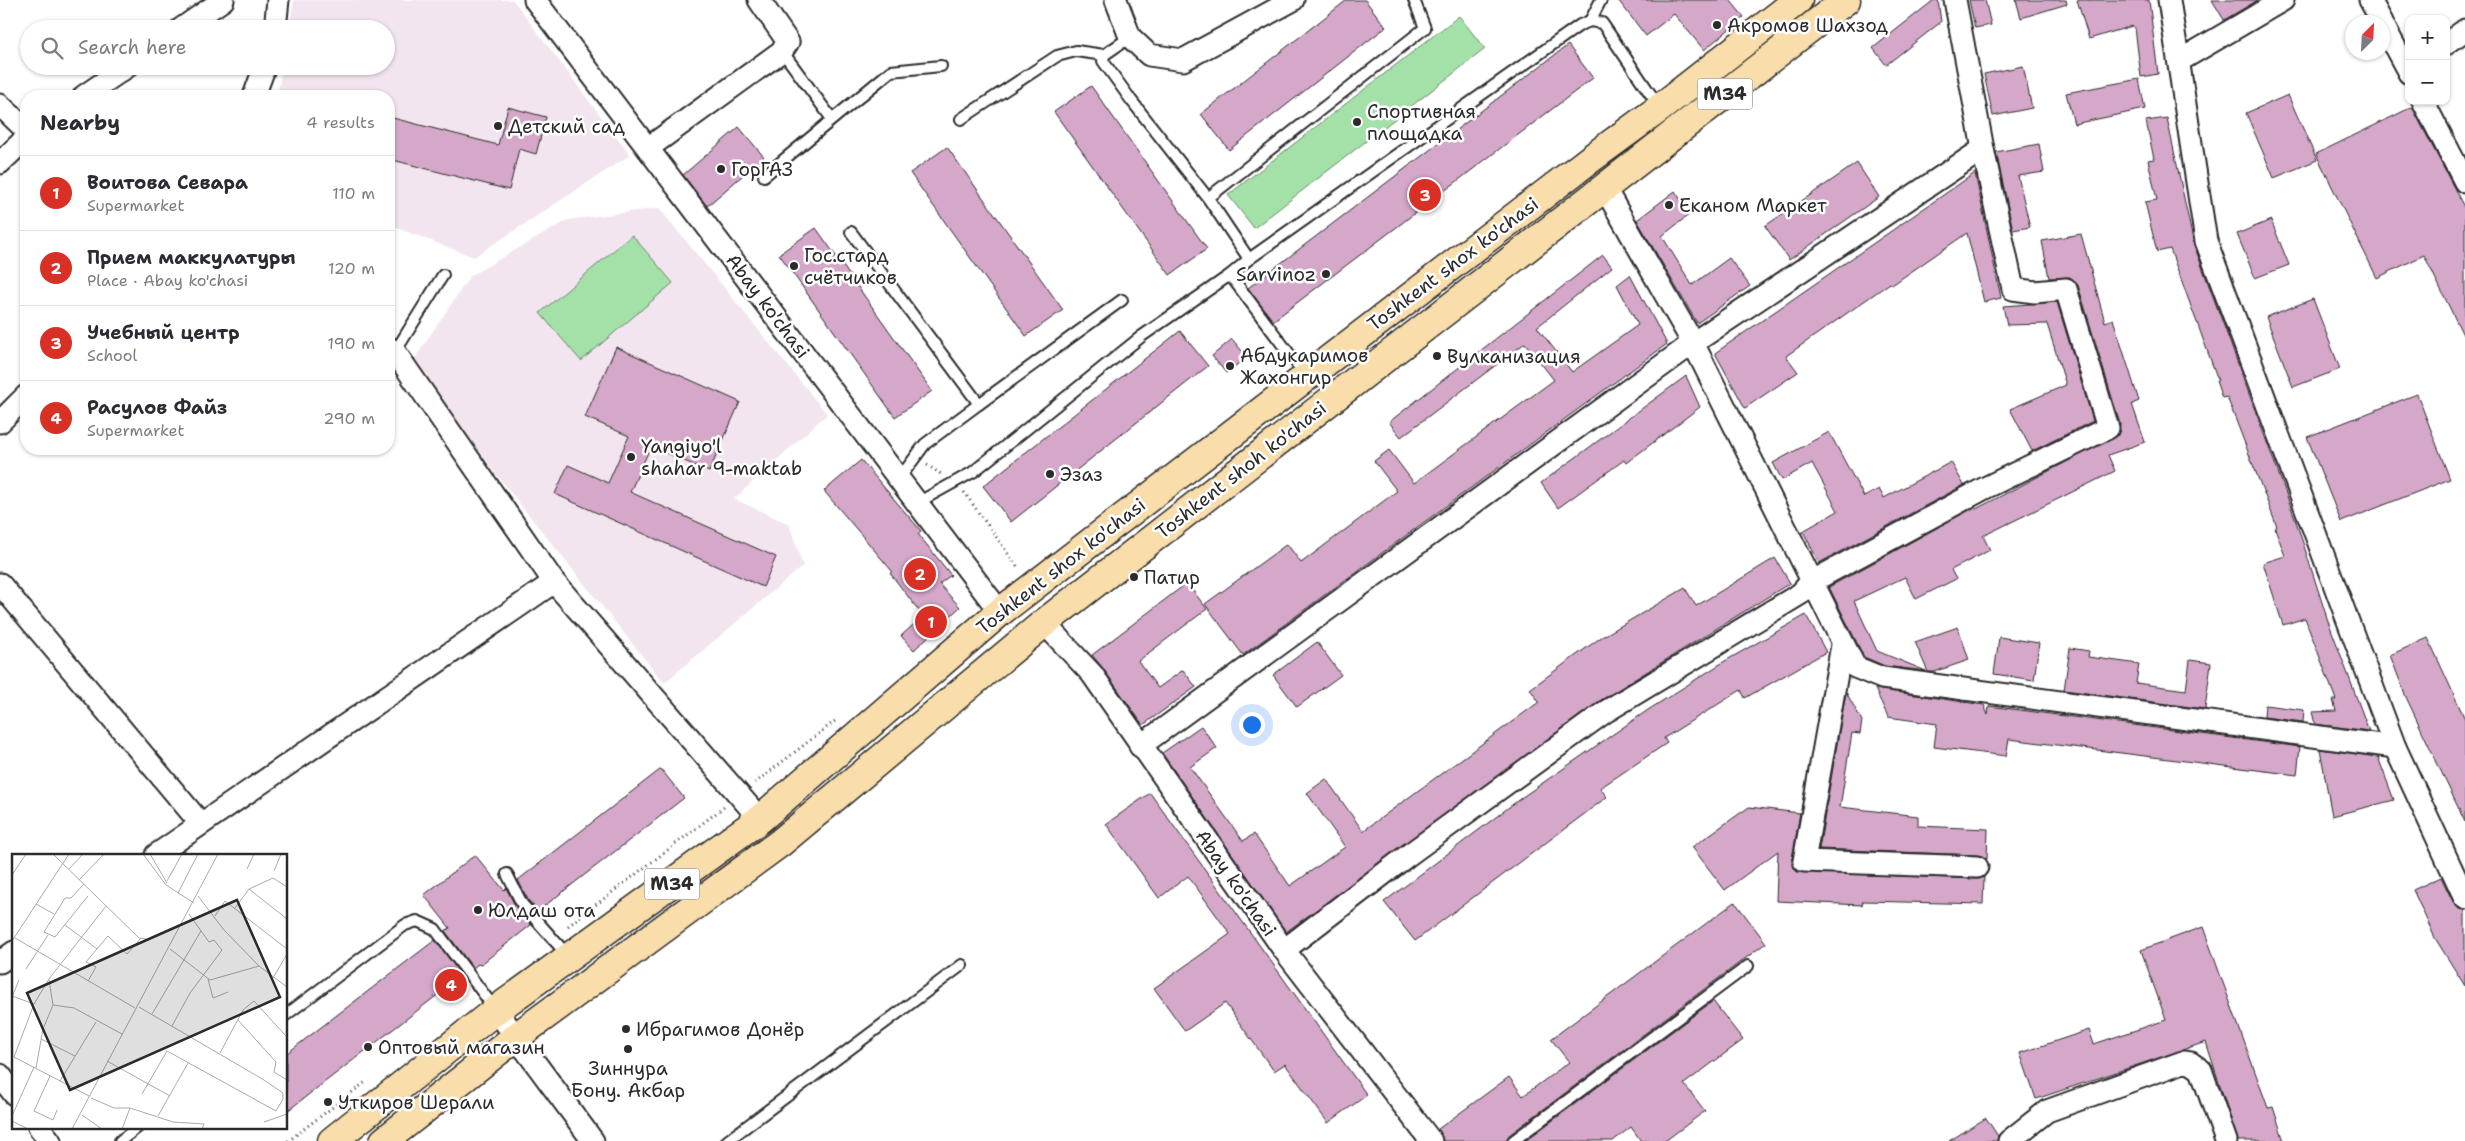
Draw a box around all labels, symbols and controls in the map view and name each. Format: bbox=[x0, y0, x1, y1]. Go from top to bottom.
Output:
place label: Акромов Шахзод bbox=[1727, 13, 1888, 38]
north arrow bbox=[2345, 15, 2390, 60]
map controls bbox=[2405, 15, 2450, 105]
button: + bbox=[2405, 15, 2450, 60]
marker: Акромов Шахзод bbox=[1711, 19, 1723, 31]
search box bbox=[20, 20, 395, 75]
icon: search bbox=[38, 34, 66, 62]
text: Search here bbox=[78, 35, 187, 60]
button: − bbox=[2405, 60, 2450, 105]
road number: M34 bbox=[1698, 78, 1752, 110]
place label: Спортивная площадка bbox=[1367, 99, 1476, 146]
text: Nearby bbox=[40, 109, 120, 137]
text: 4 results bbox=[306, 112, 375, 133]
place label: Детский сад bbox=[508, 114, 625, 139]
marker: Спортивная площадка bbox=[1351, 116, 1363, 128]
marker: Детский сад bbox=[492, 120, 504, 132]
place label: ГорГАЗ bbox=[731, 157, 793, 182]
marker: ГорГАЗ bbox=[715, 163, 727, 175]
text: Воитова Севара bbox=[87, 170, 248, 195]
pin: 3 bbox=[1409, 176, 1441, 214]
text: 1 bbox=[52, 183, 60, 204]
text: 110 m bbox=[332, 183, 375, 204]
street label: Toshkent shox ko'chasi bbox=[1362, 191, 1544, 337]
place label: Еканом Маркет bbox=[1679, 193, 1827, 218]
text: Supermarket bbox=[87, 195, 184, 216]
marker: Еканом Маркет bbox=[1663, 199, 1675, 211]
place label: Гос.стард счётчиков bbox=[804, 243, 897, 290]
text: Прием маккулатуры bbox=[87, 245, 296, 270]
street label: Abay ko'chasi bbox=[720, 249, 816, 363]
text: 2 bbox=[50, 258, 62, 279]
text: 120 m bbox=[328, 258, 375, 279]
marker: Гос.стард счётчиков bbox=[788, 260, 800, 272]
place label: Sarvinoz bbox=[1236, 262, 1316, 287]
marker: Sarvinoz bbox=[1320, 268, 1332, 280]
text: Place · Abay ko'chasi bbox=[87, 270, 248, 291]
text: Учебный центр bbox=[87, 320, 240, 345]
text: 3 bbox=[50, 333, 62, 354]
text: 190 m bbox=[328, 333, 375, 354]
place label: Абдукаримов Жахонгир bbox=[1240, 343, 1368, 390]
place label: Вулканизация bbox=[1447, 344, 1581, 369]
text: School bbox=[87, 345, 137, 366]
marker: Вулканизация bbox=[1431, 350, 1443, 362]
marker: Абдукаримов Жахонгир bbox=[1224, 360, 1236, 372]
text: Расулов Файз bbox=[87, 395, 227, 420]
street label: Toshkent shoh ko'chasi bbox=[1151, 395, 1331, 545]
text: 4 bbox=[50, 408, 62, 429]
text: 290 m bbox=[323, 408, 375, 429]
text: Supermarket bbox=[87, 420, 184, 441]
place label: Yangiyo'l shahar 9-maktab bbox=[641, 434, 802, 481]
marker: Yangiyo'l shahar 9-maktab bbox=[625, 451, 637, 463]
place label: Эзаз bbox=[1060, 462, 1103, 487]
marker: Эзаз bbox=[1044, 468, 1056, 480]
street label: Toshkent shox ko'chasi bbox=[971, 492, 1151, 640]
pin: 2 bbox=[904, 555, 936, 593]
place label: Патир bbox=[1144, 565, 1200, 590]
marker: Патир bbox=[1128, 571, 1140, 583]
pin: 1 bbox=[915, 603, 947, 641]
your location bbox=[1239, 712, 1265, 738]
street label: Abay ko'chasi bbox=[1190, 825, 1282, 941]
inset map bbox=[12, 854, 288, 1128]
road number: M34 bbox=[644, 869, 700, 900]
place label: Юлдаш ота bbox=[488, 898, 596, 923]
marker: Юлдаш ота bbox=[472, 904, 484, 916]
pin: 4 bbox=[435, 966, 467, 1004]
place label: Ибрагимов Донёр bbox=[636, 1017, 805, 1042]
marker: Ибрагимов Донёр bbox=[620, 1023, 632, 1035]
place label: Оптовый магазин bbox=[378, 1035, 545, 1060]
marker: Оптовый магазин bbox=[362, 1041, 374, 1053]
marker: Зиннура Бону. Акбар bbox=[622, 1043, 634, 1055]
place label: Зиннура Бону. Акбар bbox=[571, 1056, 685, 1103]
place label: Уткиров Шерали bbox=[338, 1090, 494, 1115]
marker: Уткиров Шерали bbox=[322, 1096, 334, 1108]

